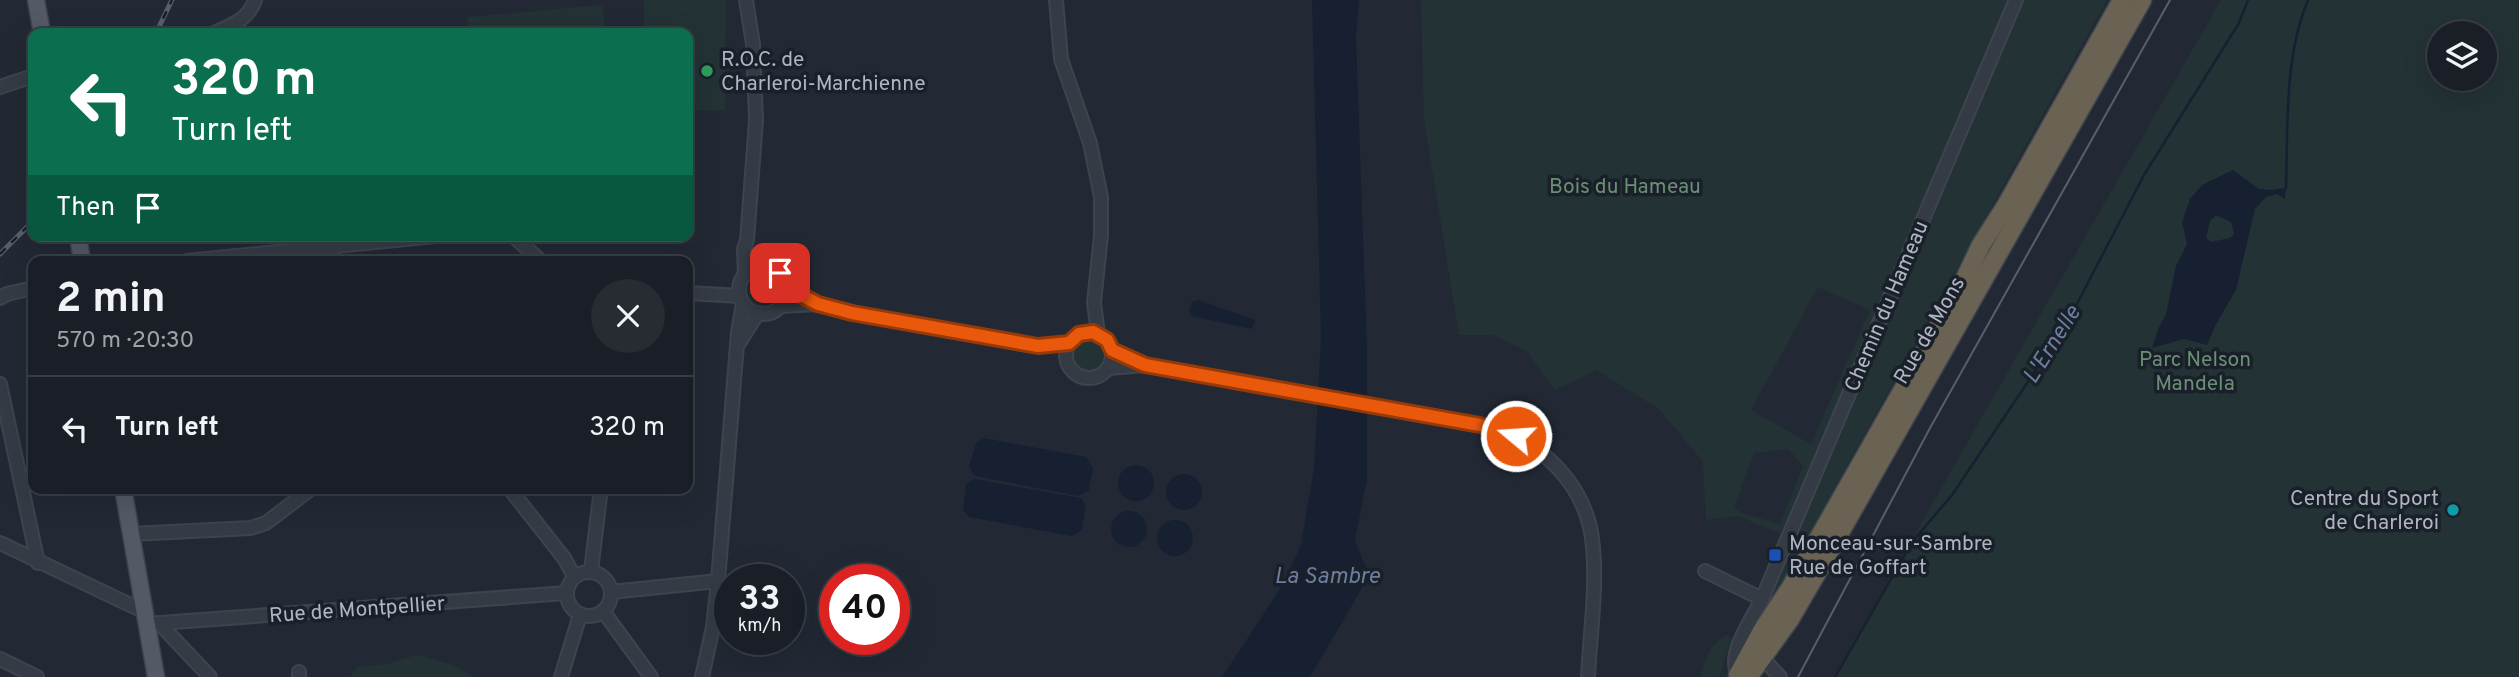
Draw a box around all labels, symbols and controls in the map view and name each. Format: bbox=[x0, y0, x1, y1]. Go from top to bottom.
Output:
map controls bbox=[2427, 21, 2497, 91]
button: layers bbox=[2427, 21, 2497, 91]
place label: R.O.C. de Charleroi-Marchienne bbox=[721, 47, 926, 98]
text: 320 m bbox=[171, 51, 317, 113]
icon: left bbox=[56, 56, 147, 147]
marker: R.O.C. de Charleroi-Marchienne bbox=[699, 63, 715, 79]
text: Turn left bbox=[171, 112, 292, 152]
park label: Bois du Hameau bbox=[1549, 174, 1701, 201]
icon: arrive bbox=[129, 189, 167, 227]
text: Then bbox=[56, 192, 115, 225]
street label: Chemin du Hameau bbox=[1839, 217, 1936, 396]
pin bbox=[750, 243, 810, 303]
icon: arrive bbox=[761, 254, 799, 292]
street label: Rue de Mons bbox=[1889, 272, 1972, 389]
text: 2 min bbox=[56, 274, 166, 327]
button: close bbox=[591, 279, 665, 353]
water label: L'Ernelle bbox=[2018, 300, 2089, 390]
text: 570 m · 20:30 bbox=[56, 327, 194, 356]
park label: Parc Nelson Mandela bbox=[2139, 347, 2251, 398]
position arrow bbox=[1479, 399, 1553, 473]
icon: left bbox=[56, 410, 94, 448]
text: Turn left bbox=[115, 412, 219, 445]
text: 320 m bbox=[589, 412, 665, 445]
place label: Centre du Sport de Charleroi bbox=[2290, 486, 2439, 537]
marker: Centre du Sport de Charleroi bbox=[2445, 502, 2461, 518]
place label: Monceau-sur-Sambre Rue de Goffart bbox=[1789, 531, 1993, 582]
marker: Monceau-sur-Sambre Rue de Goffart bbox=[1767, 547, 1783, 563]
water label: La Sambre bbox=[1274, 563, 1381, 592]
speed limit sign: 40 bbox=[819, 564, 910, 655]
text: 33 bbox=[739, 578, 780, 622]
street label: Rue de Montpellier bbox=[268, 591, 446, 630]
text: km/h bbox=[738, 615, 781, 638]

